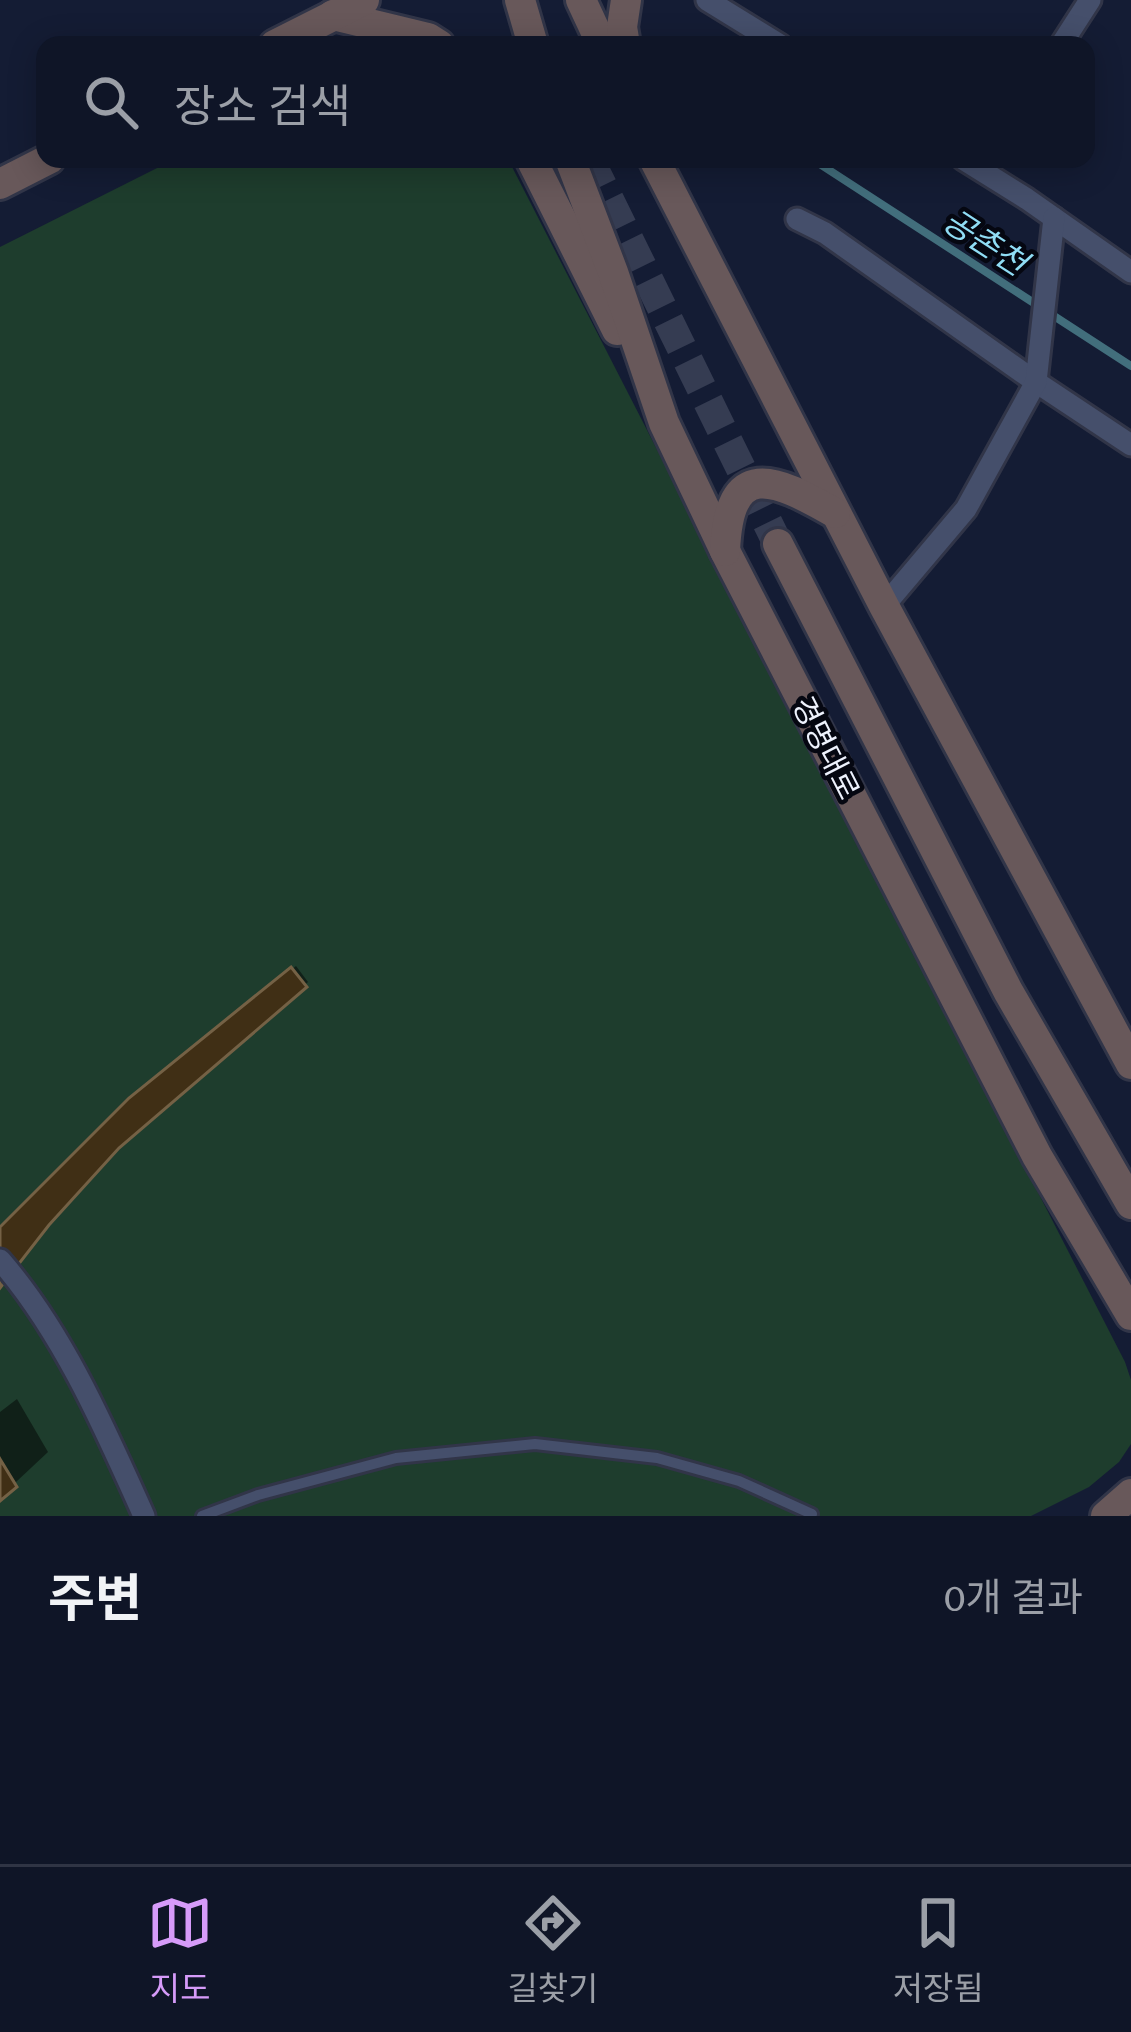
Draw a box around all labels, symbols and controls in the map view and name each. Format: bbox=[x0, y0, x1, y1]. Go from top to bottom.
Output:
search box bbox=[36, 36, 1095, 168]
icon: search bbox=[78, 69, 144, 135]
text: 장소 검색 bbox=[174, 80, 351, 133]
water label: 공촌천 bbox=[936, 201, 1037, 285]
street label: 경명대로 bbox=[785, 691, 867, 805]
text: 주변 bbox=[48, 1569, 142, 1628]
text: 0개 결과 bbox=[944, 1575, 1083, 1621]
tab: 지도 bbox=[147, 1890, 213, 2010]
tab: 길찾기 bbox=[507, 1890, 598, 2010]
tab: 저장됨 bbox=[893, 1890, 984, 2010]

